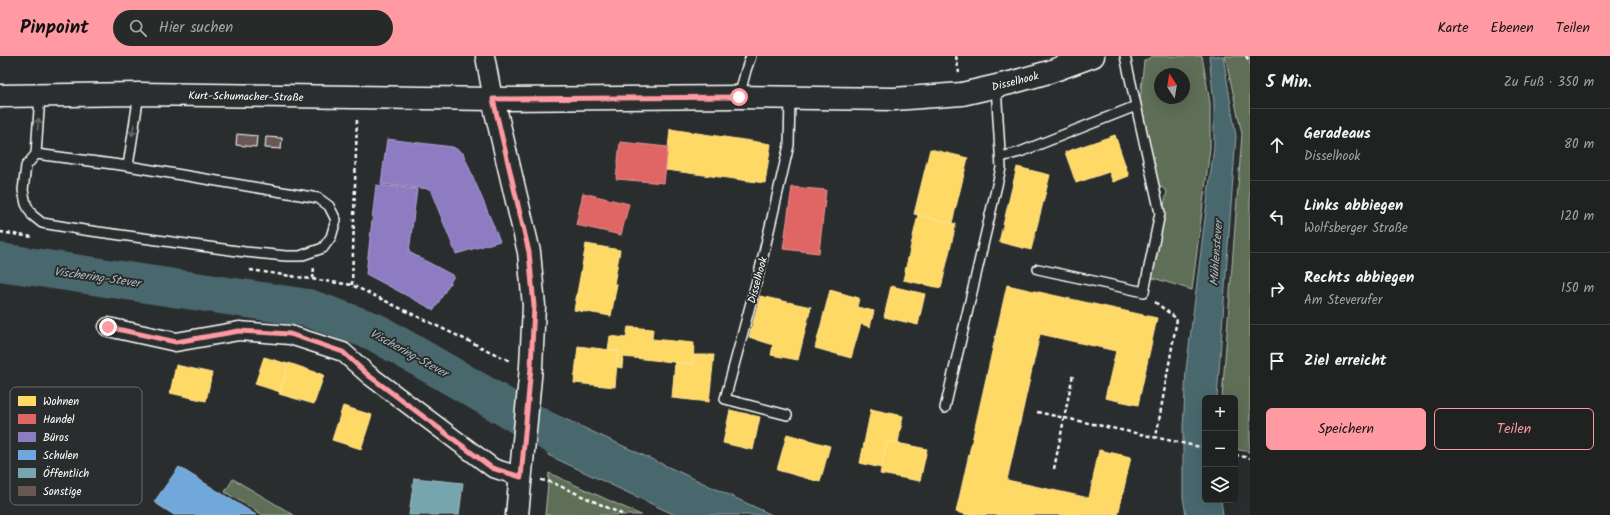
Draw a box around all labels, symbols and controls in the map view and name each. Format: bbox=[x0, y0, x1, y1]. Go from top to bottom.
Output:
search box bbox=[113, 10, 393, 46]
text: Pinpoint bbox=[20, 13, 89, 43]
text: Hier suchen bbox=[159, 16, 233, 40]
icon: search bbox=[127, 17, 149, 39]
text: Karte bbox=[1437, 17, 1469, 39]
text: Ebenen bbox=[1491, 17, 1534, 39]
text: Teilen bbox=[1556, 17, 1590, 39]
street label: Disselhook bbox=[990, 67, 1041, 96]
north arrow bbox=[1154, 68, 1190, 104]
text: 5 Min. bbox=[1266, 69, 1312, 96]
text: Zu Fuß · 350 m bbox=[1504, 72, 1594, 93]
street label: Kurt-Schumacher-Straße bbox=[188, 87, 304, 107]
route start bbox=[730, 88, 748, 106]
one-way arrow bbox=[34, 118, 41, 131]
text: Geradeaus bbox=[1304, 122, 1371, 146]
one-way arrow bbox=[129, 123, 137, 136]
icon: ahead bbox=[1266, 134, 1288, 156]
text: 80 m bbox=[1564, 134, 1594, 155]
text: Disselhook bbox=[1304, 146, 1360, 167]
text: Links abbiegen bbox=[1304, 194, 1403, 218]
icon: left bbox=[1266, 206, 1288, 228]
text: 120 m bbox=[1560, 206, 1594, 227]
water label: Mühlenstever bbox=[1205, 216, 1228, 287]
text: Wolfsberger Straße bbox=[1304, 218, 1408, 239]
street label: Disselhook bbox=[743, 254, 773, 306]
water label: Vischering-Stever bbox=[53, 262, 144, 293]
text: Rechts abbiegen bbox=[1304, 266, 1414, 290]
icon: right bbox=[1266, 278, 1288, 300]
text: 150 m bbox=[1561, 278, 1594, 299]
text: Am Steverufer bbox=[1304, 290, 1382, 311]
route end bbox=[99, 318, 117, 336]
water label: Vischering-Stever bbox=[366, 324, 454, 384]
text: Ziel erreicht bbox=[1304, 349, 1387, 373]
icon: arrive bbox=[1266, 350, 1288, 372]
legend bbox=[10, 387, 142, 505]
text: Wohnen bbox=[43, 393, 79, 411]
map controls bbox=[1202, 395, 1238, 503]
button: + bbox=[1202, 395, 1238, 431]
button: Speichern bbox=[1266, 408, 1426, 450]
button: Teilen bbox=[1434, 408, 1594, 450]
text: Handel bbox=[43, 411, 75, 429]
text: Büros bbox=[43, 429, 69, 447]
button: − bbox=[1202, 431, 1238, 467]
text: Schulen bbox=[43, 447, 79, 465]
text: Öffentlich bbox=[43, 465, 89, 483]
button: layers bbox=[1202, 467, 1238, 503]
text: Sonstige bbox=[43, 483, 81, 501]

